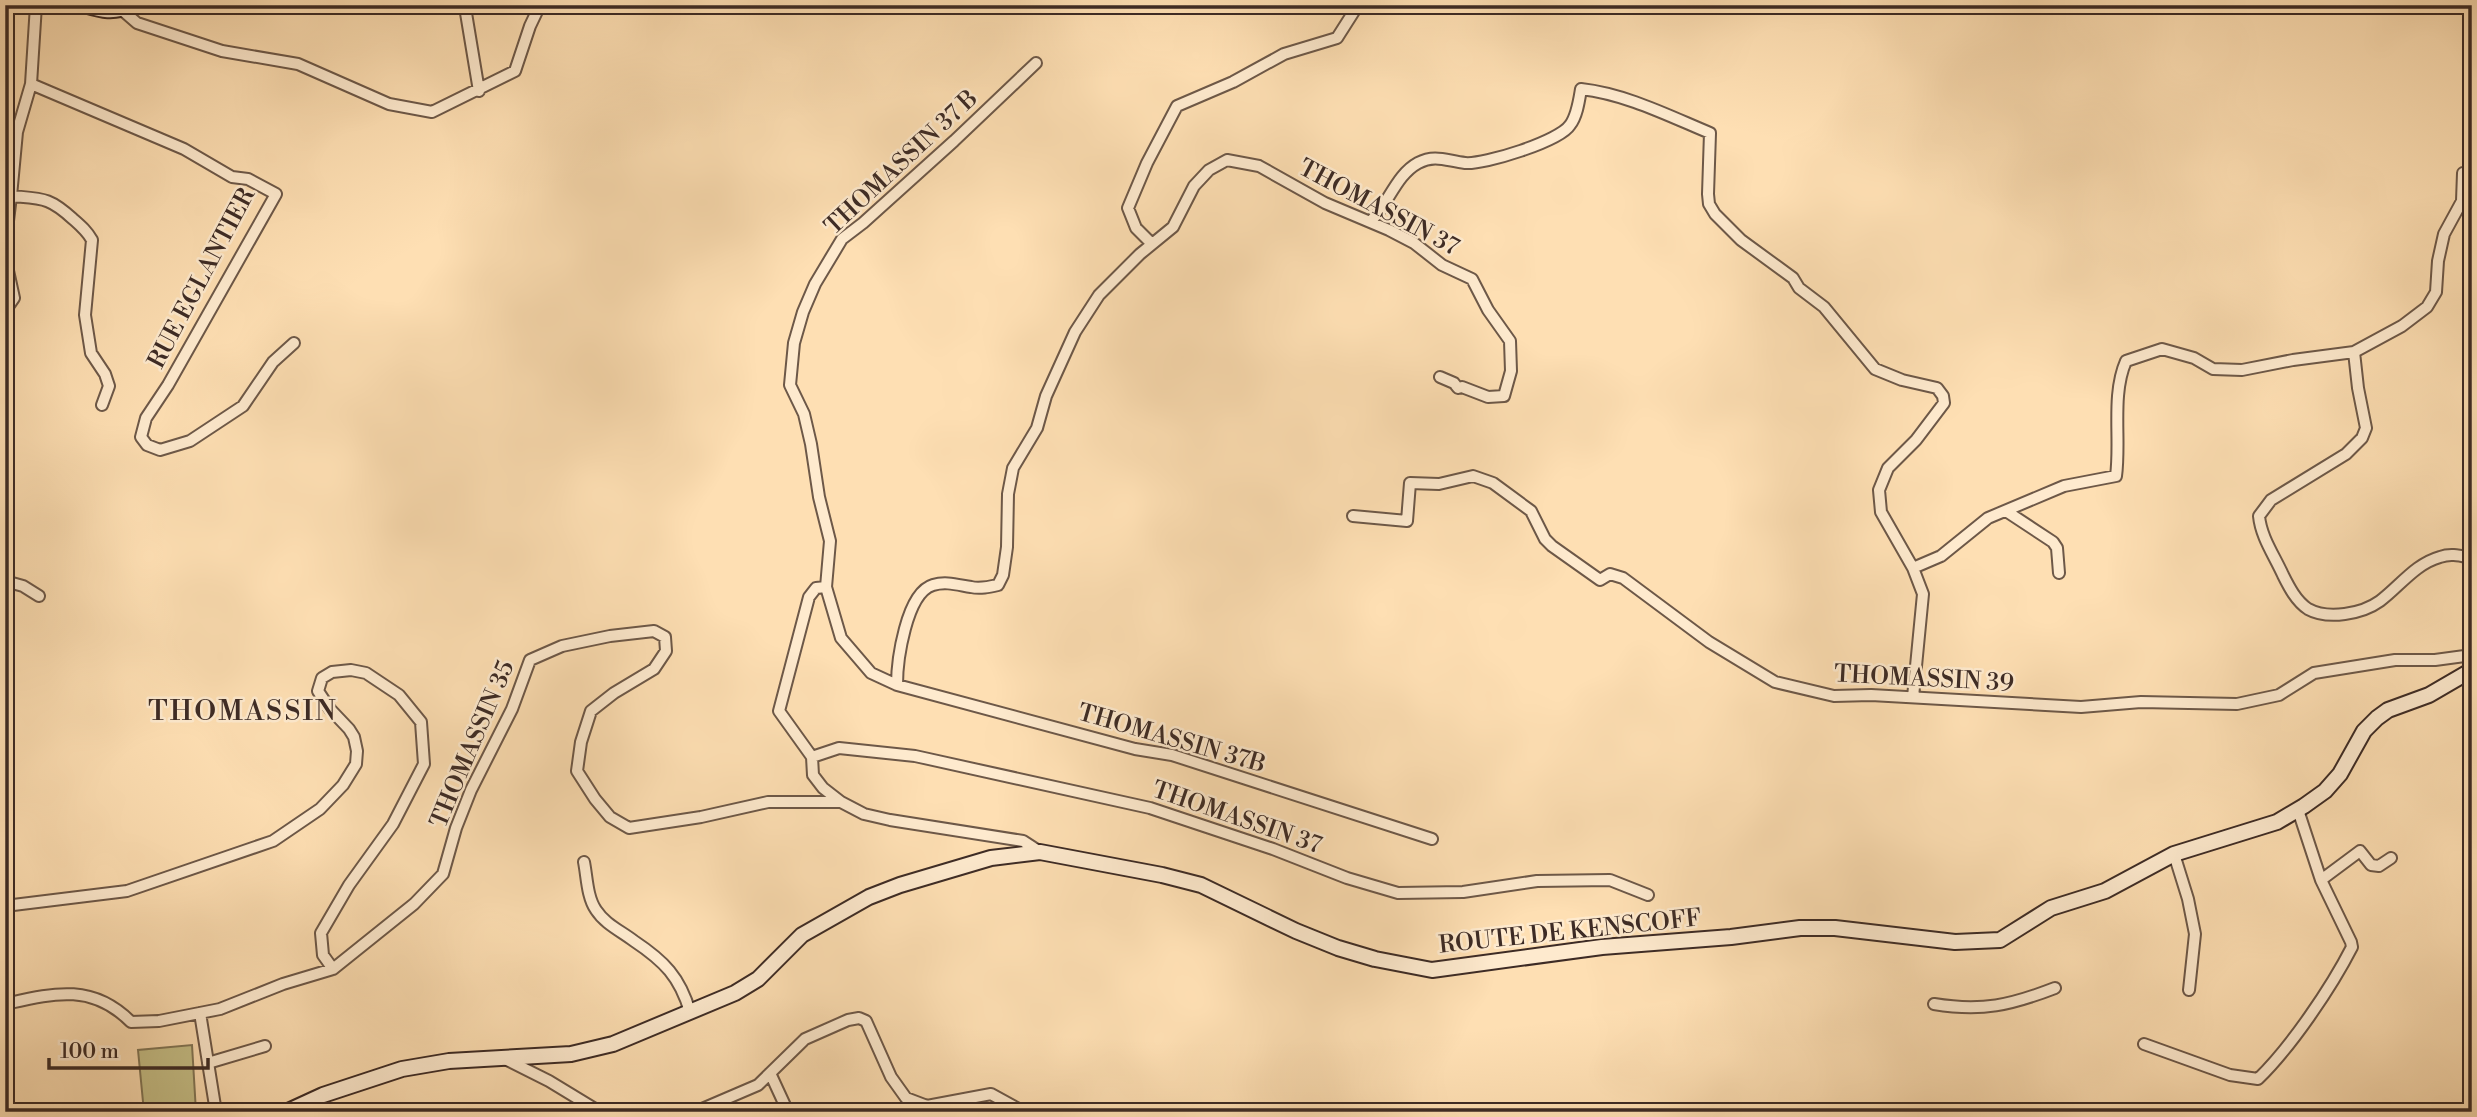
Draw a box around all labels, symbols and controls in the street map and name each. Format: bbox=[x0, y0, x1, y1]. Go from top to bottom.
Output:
street label: THOMASSIN 37 B bbox=[819, 84, 985, 242]
street label: THOMASSIN 37 bbox=[1293, 153, 1464, 263]
street label: RUE EGLANTIER bbox=[142, 182, 263, 374]
street label: THOMASSIN 35 bbox=[424, 656, 522, 833]
street label: THOMASSIN 39 bbox=[1833, 659, 2015, 699]
district label: THOMASSIN bbox=[148, 694, 338, 729]
street label: THOMASSIN 37B bbox=[1074, 698, 1269, 780]
street label: THOMASSIN 37 bbox=[1148, 775, 1325, 861]
street label: ROUTE DE KENSCOFF bbox=[1437, 903, 1703, 961]
scale bar bbox=[49, 1026, 208, 1070]
text: 100 m bbox=[60, 1039, 119, 1065]

